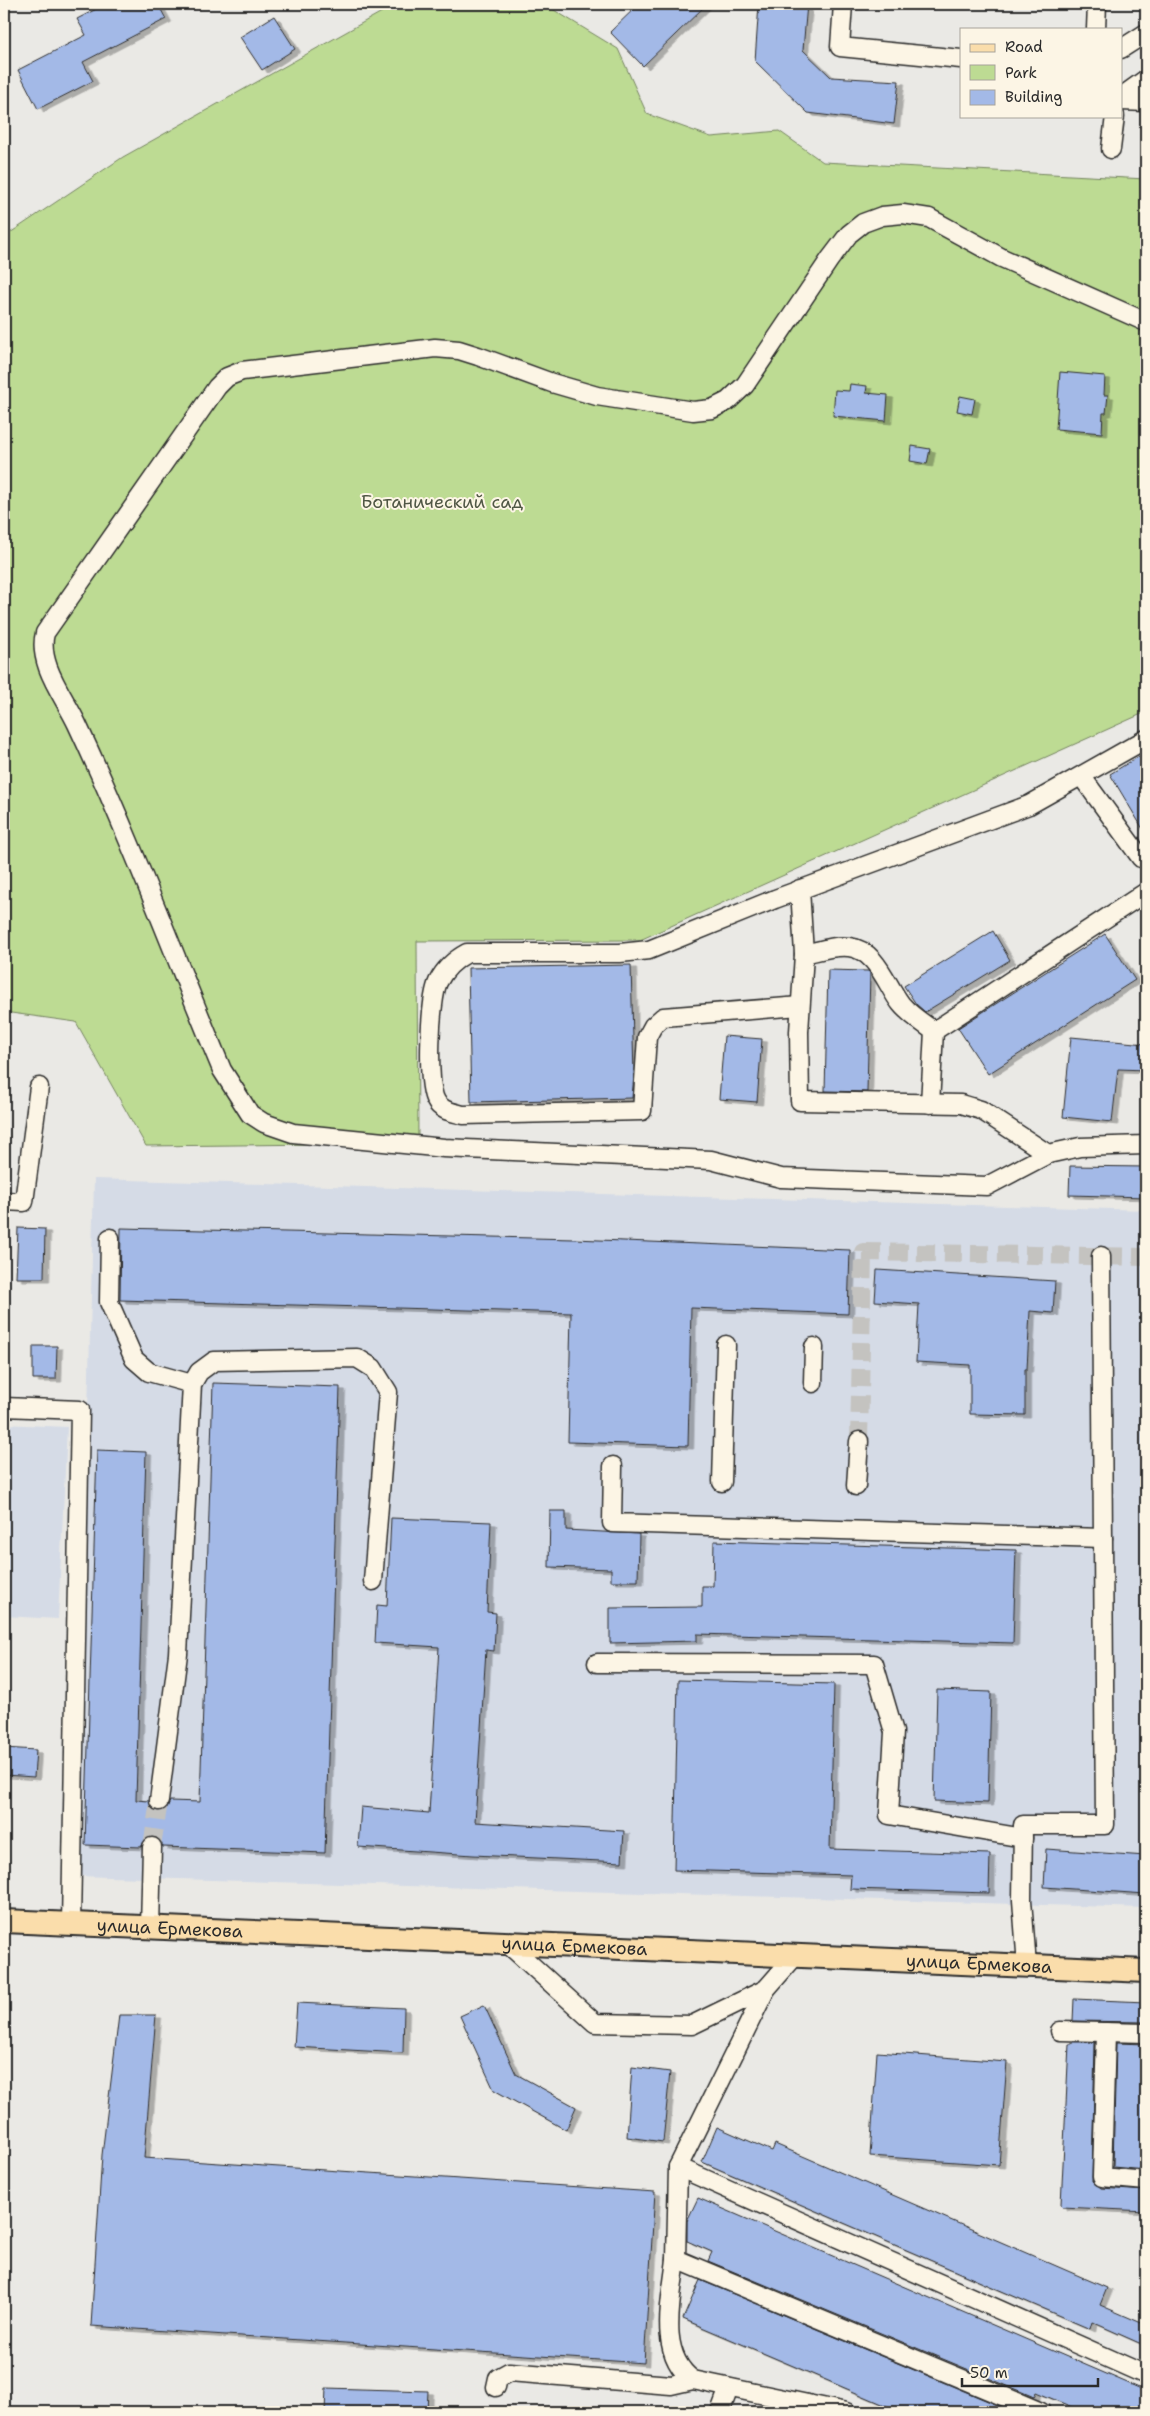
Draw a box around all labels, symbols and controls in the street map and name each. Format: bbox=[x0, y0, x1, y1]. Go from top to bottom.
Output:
legend bbox=[960, 28, 1122, 118]
text: Road bbox=[1005, 37, 1043, 57]
text: Park bbox=[1005, 63, 1037, 83]
text: Building bbox=[1005, 87, 1062, 107]
park label: Ботанический сад bbox=[361, 490, 524, 514]
street label: улица Ермекова bbox=[96, 1913, 243, 1943]
street label: улица Ермекова bbox=[501, 1931, 648, 1961]
street label: улица Ермекова bbox=[906, 1949, 1053, 1979]
scale bar bbox=[962, 2356, 1099, 2388]
text: 50 m bbox=[970, 2363, 1008, 2383]

